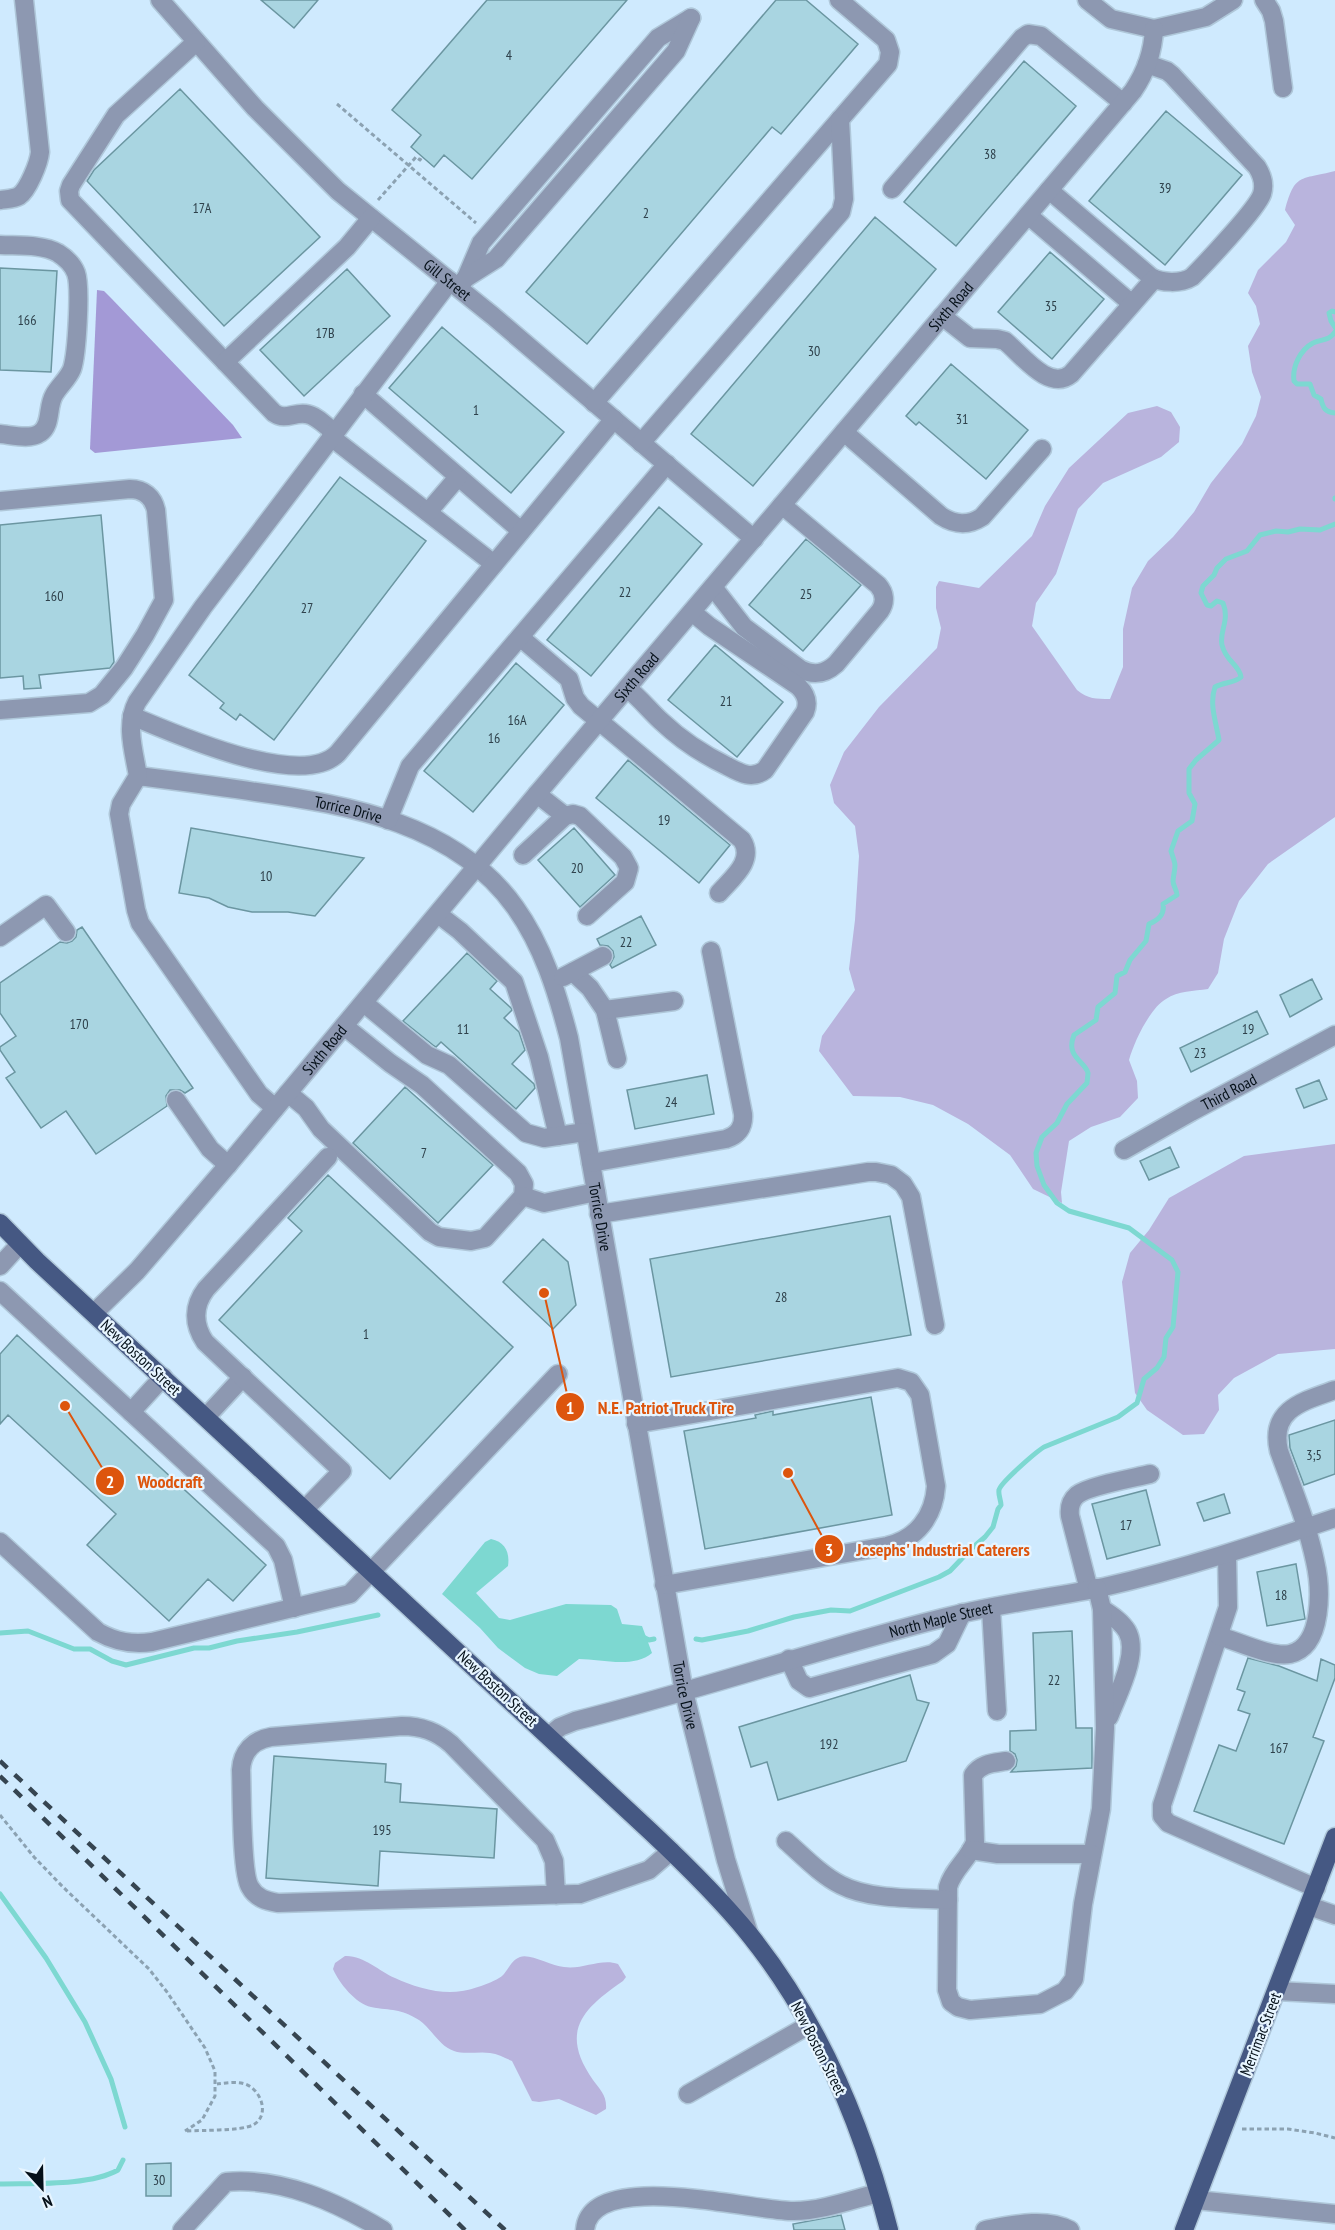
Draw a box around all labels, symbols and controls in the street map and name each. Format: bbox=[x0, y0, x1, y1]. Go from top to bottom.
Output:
house number: 4 bbox=[506, 46, 513, 64]
house number: 38 bbox=[984, 145, 996, 163]
house number: 39 bbox=[1159, 179, 1171, 197]
house number: 17A bbox=[193, 199, 212, 217]
house number: 2 bbox=[643, 204, 649, 222]
street label: Gill Street bbox=[420, 254, 476, 305]
street label: Sixth Road bbox=[924, 277, 977, 335]
house number: 35 bbox=[1045, 297, 1057, 315]
house number: 166 bbox=[18, 311, 36, 329]
house number: 17B bbox=[315, 324, 335, 342]
house number: 30 bbox=[808, 342, 820, 360]
house number: 1 bbox=[473, 401, 479, 419]
house number: 31 bbox=[956, 410, 968, 428]
house number: 22 bbox=[619, 583, 631, 601]
house number: 25 bbox=[800, 585, 812, 603]
house number: 160 bbox=[45, 587, 63, 605]
house number: 27 bbox=[301, 599, 313, 617]
street label: Sixth Road bbox=[609, 648, 663, 706]
house number: 21 bbox=[720, 692, 732, 710]
house number: 16A bbox=[507, 711, 527, 729]
house number: 16 bbox=[488, 729, 500, 747]
street label: Torrice Drive bbox=[313, 791, 385, 827]
house number: 19 bbox=[658, 811, 670, 829]
house number: 20 bbox=[571, 859, 583, 877]
house number: 10 bbox=[260, 867, 272, 885]
house number: 22 bbox=[620, 933, 632, 951]
house number: 170 bbox=[70, 1015, 88, 1033]
street label: Sixth Road bbox=[298, 1020, 351, 1079]
house number: 11 bbox=[457, 1020, 469, 1038]
house number: 19 bbox=[1242, 1020, 1254, 1038]
house number: 23 bbox=[1194, 1044, 1206, 1062]
street label: Third Road bbox=[1198, 1069, 1260, 1115]
house number: 24 bbox=[665, 1093, 678, 1111]
house number: 7 bbox=[421, 1144, 427, 1162]
street label: Torrice Drive bbox=[585, 1181, 616, 1253]
house number: 28 bbox=[775, 1288, 787, 1306]
street label: New Boston Street bbox=[97, 1315, 186, 1400]
house number: 1 bbox=[363, 1325, 369, 1343]
callout: N.E. Patriot Truck Tire bbox=[555, 1389, 748, 1425]
text: 1 bbox=[566, 1396, 574, 1419]
text: N.E. Patriot Truck Tire bbox=[598, 1396, 735, 1419]
house number: 3;5 bbox=[1306, 1446, 1322, 1464]
callout: Woodcraft bbox=[95, 1463, 214, 1499]
text: 2 bbox=[106, 1470, 114, 1493]
text: Woodcraft bbox=[136, 1470, 203, 1493]
house number: 17 bbox=[1120, 1516, 1132, 1534]
callout: Josephs' Industrial Caterers bbox=[814, 1531, 1043, 1567]
text: 3 bbox=[825, 1538, 833, 1561]
text: Josephs' Industrial Caterers bbox=[855, 1538, 1030, 1561]
house number: 18 bbox=[1275, 1586, 1287, 1604]
street label: North Maple Street bbox=[887, 1597, 995, 1642]
street label: New Boston Street bbox=[454, 1646, 543, 1731]
street label: Torrice Drive bbox=[669, 1660, 703, 1731]
house number: 22 bbox=[1048, 1671, 1060, 1689]
house number: 192 bbox=[820, 1735, 838, 1753]
house number: 167 bbox=[1270, 1739, 1288, 1757]
house number: 195 bbox=[373, 1821, 391, 1839]
street label: Merrimac Street bbox=[1235, 1989, 1285, 2079]
street label: New Boston Street bbox=[787, 1998, 851, 2099]
north arrow bbox=[12, 2158, 72, 2218]
house number: 30 bbox=[153, 2171, 165, 2189]
text: N bbox=[40, 2191, 55, 2213]

